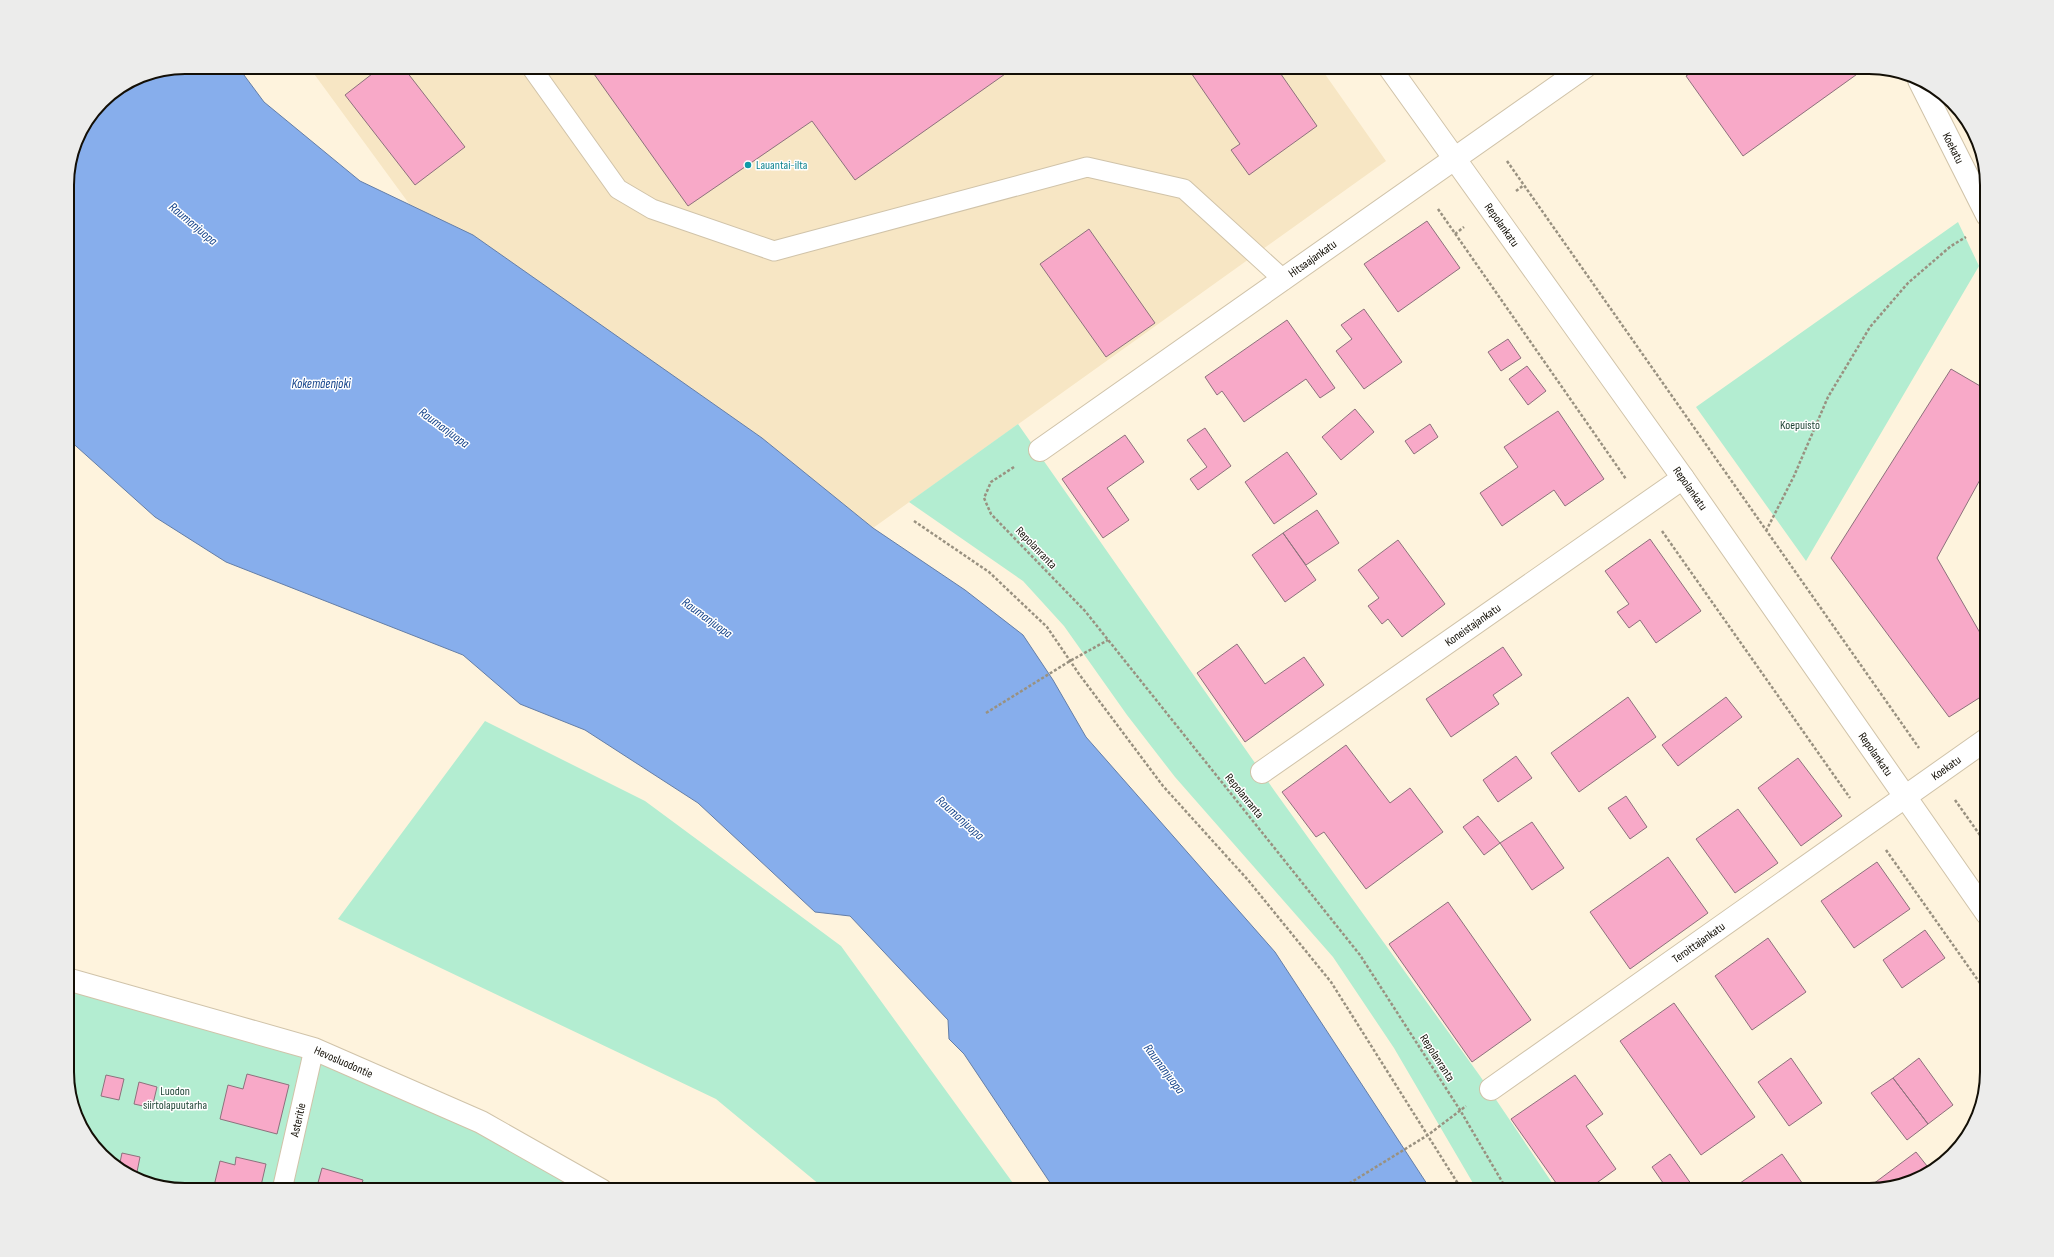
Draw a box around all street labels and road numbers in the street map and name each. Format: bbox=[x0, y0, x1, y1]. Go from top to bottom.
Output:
street label: Koekatu bbox=[1939, 130, 1967, 166]
street label: Repolankatu bbox=[1481, 200, 1523, 250]
street label: Hitsaajankatu bbox=[1286, 237, 1339, 281]
street label: Repolankatu bbox=[1670, 464, 1711, 513]
street label: Repolanranta bbox=[1012, 524, 1060, 573]
street label: Koneistajankatu bbox=[1442, 600, 1504, 650]
street label: Repolankatu bbox=[1855, 729, 1896, 779]
street label: Koekatu bbox=[1928, 752, 1964, 783]
street label: Repolanranta bbox=[1221, 770, 1267, 822]
street label: Teroittajankatu bbox=[1669, 919, 1728, 966]
street label: Repolanranta bbox=[1416, 1031, 1458, 1085]
street label: Hevosluodontie bbox=[312, 1042, 376, 1081]
street label: Asteritie bbox=[287, 1101, 309, 1139]

